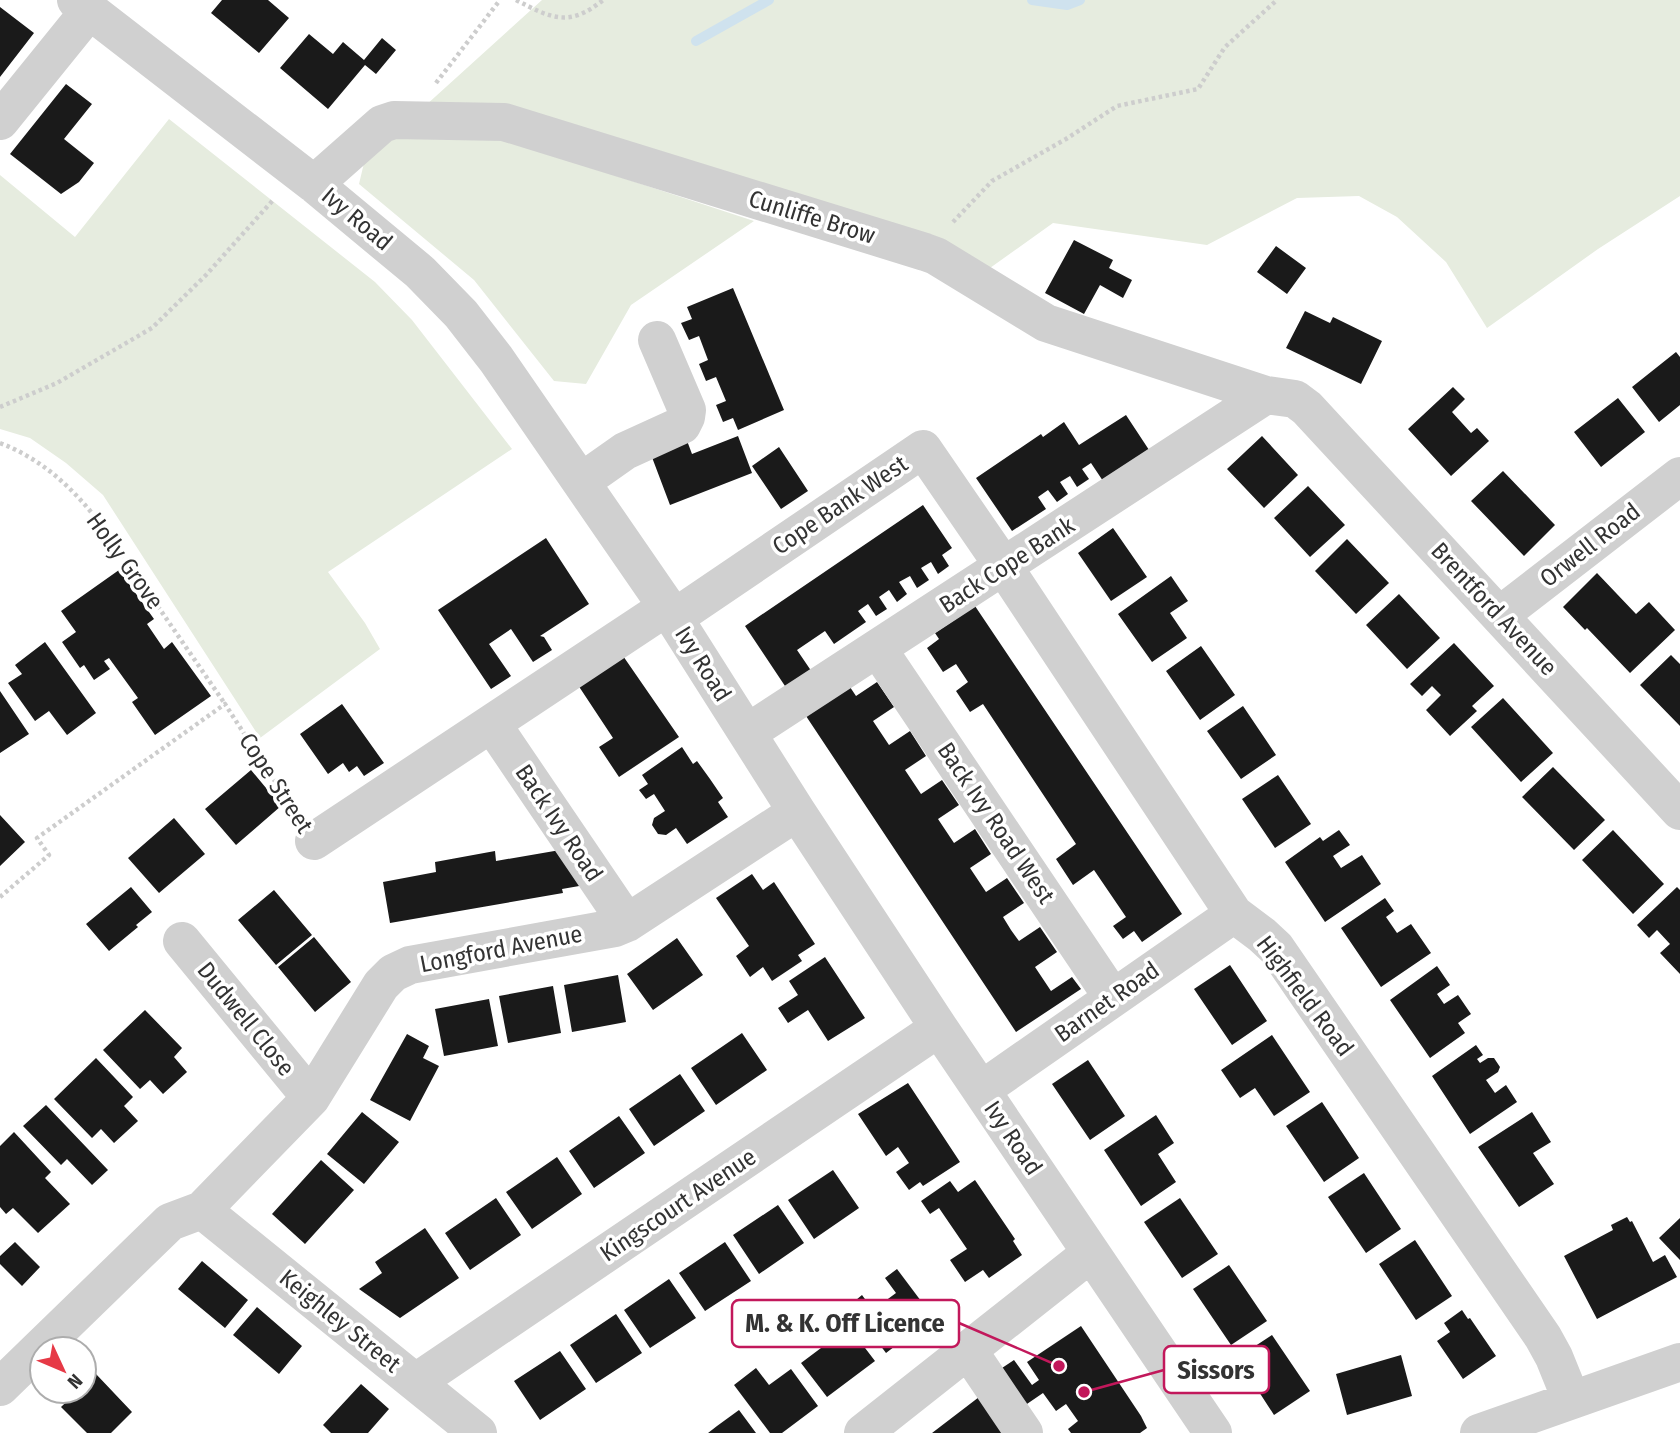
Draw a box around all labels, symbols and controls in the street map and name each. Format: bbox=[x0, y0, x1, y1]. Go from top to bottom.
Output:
street label: Ivy Road bbox=[316, 182, 398, 256]
street label: Cunliffe Brow bbox=[746, 185, 879, 250]
street label: Cope Bank West bbox=[767, 450, 913, 560]
street label: Orwell Road bbox=[1534, 497, 1646, 593]
street label: Holly Grove bbox=[81, 507, 169, 615]
street label: Back Cope Bank bbox=[934, 511, 1080, 619]
street label: Brentford Avenue bbox=[1425, 537, 1563, 681]
street label: Ivy Road bbox=[669, 621, 737, 707]
street label: Cope Street bbox=[233, 728, 319, 838]
street label: Back Ivy Road West bbox=[932, 737, 1060, 909]
street label: Back Ivy Road bbox=[510, 759, 608, 887]
street label: Longford Avenue bbox=[417, 920, 585, 978]
street label: Highfield Road bbox=[1251, 930, 1359, 1062]
street label: Barnet Road bbox=[1049, 956, 1165, 1048]
street label: Dudwell Close bbox=[192, 957, 300, 1081]
street label: Ivy Road bbox=[978, 1096, 1048, 1180]
street label: Kingscourt Avenue bbox=[595, 1143, 761, 1267]
street label: Keighley Street bbox=[274, 1264, 406, 1378]
callout: M. & K. Off Licence bbox=[732, 1300, 959, 1347]
text: M. & K. Off Licence bbox=[745, 1308, 945, 1339]
north arrow bbox=[28, 1335, 98, 1405]
callout: Sissors bbox=[1164, 1346, 1269, 1393]
text: Sissors bbox=[1177, 1355, 1255, 1386]
text: N bbox=[63, 1369, 87, 1394]

